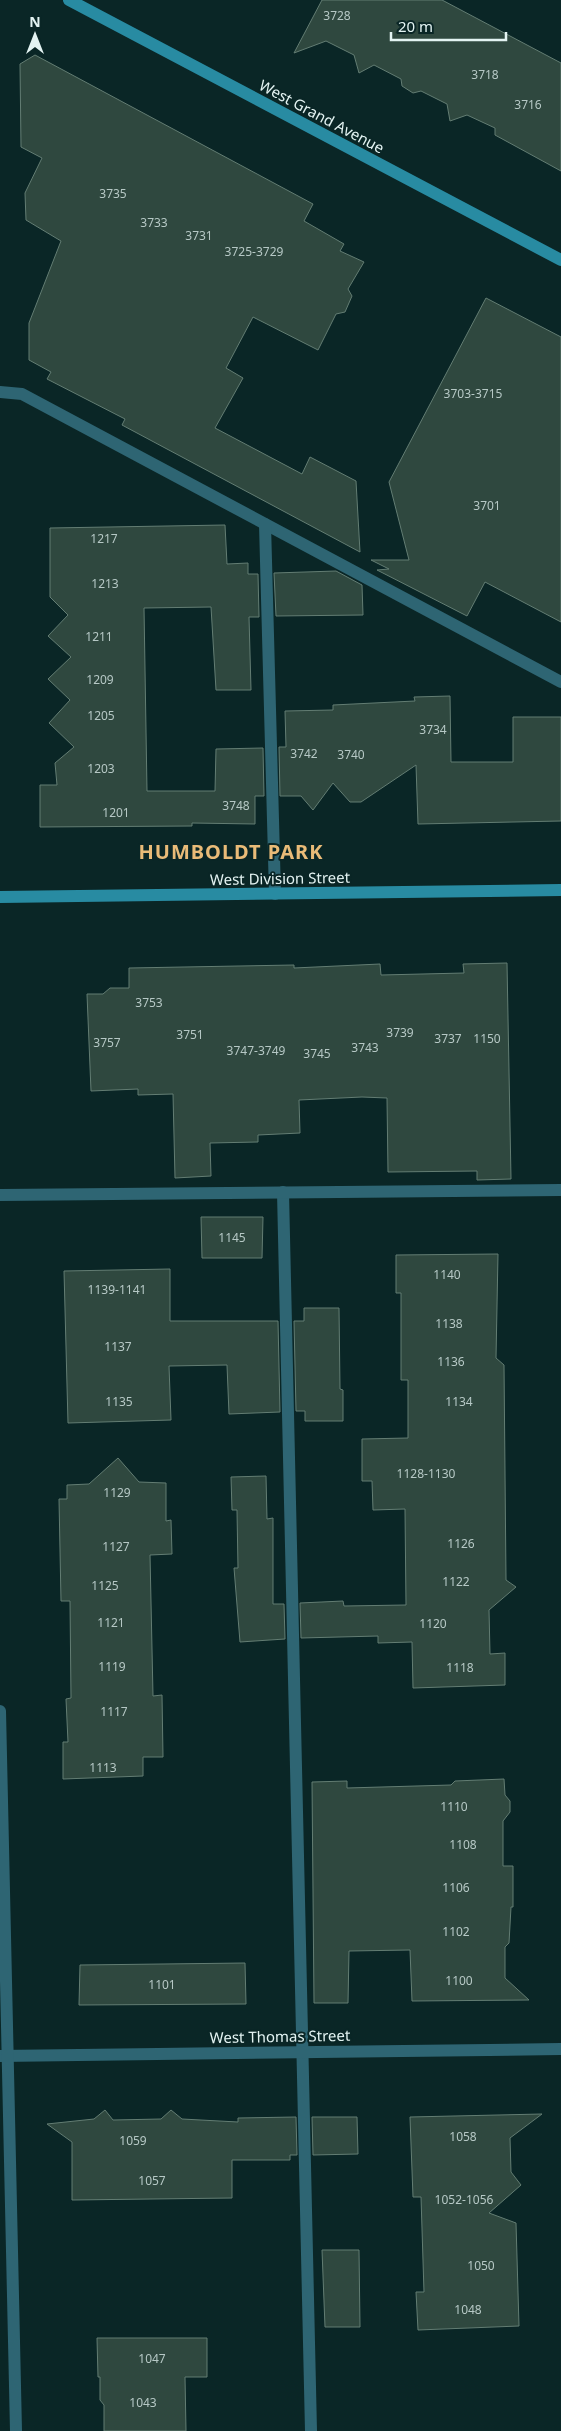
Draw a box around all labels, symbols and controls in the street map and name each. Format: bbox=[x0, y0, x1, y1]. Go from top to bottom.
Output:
house number: 3728 bbox=[323, 7, 351, 24]
north arrow bbox=[10, 10, 60, 60]
scale bar bbox=[391, 10, 506, 42]
text: N bbox=[29, 12, 41, 31]
text: 20 m bbox=[398, 16, 433, 36]
house number: 3718 bbox=[471, 66, 499, 83]
street label: West Grand Avenue bbox=[256, 75, 388, 157]
house number: 3716 bbox=[514, 96, 542, 113]
house number: 3735 bbox=[99, 185, 127, 202]
house number: 3733 bbox=[140, 214, 168, 231]
house number: 3731 bbox=[185, 227, 213, 244]
house number: 3725-3729 bbox=[225, 243, 284, 260]
house number: 3703-3715 bbox=[444, 385, 503, 402]
house number: 3701 bbox=[473, 497, 501, 514]
house number: 1217 bbox=[90, 530, 118, 547]
house number: 1213 bbox=[91, 575, 119, 592]
house number: 1211 bbox=[85, 628, 113, 645]
house number: 1209 bbox=[86, 671, 114, 688]
house number: 1205 bbox=[87, 707, 115, 724]
house number: 3734 bbox=[419, 721, 447, 738]
house number: 3742 bbox=[290, 745, 318, 762]
house number: 3740 bbox=[337, 746, 365, 763]
house number: 1203 bbox=[87, 760, 115, 777]
house number: 3748 bbox=[222, 797, 250, 814]
house number: 1201 bbox=[102, 804, 130, 821]
district label: HUMBOLDT PARK bbox=[138, 838, 324, 865]
street label: West Division Street bbox=[210, 867, 351, 889]
house number: 3753 bbox=[135, 994, 163, 1011]
house number: 3739 bbox=[386, 1024, 414, 1041]
house number: 3751 bbox=[176, 1026, 204, 1043]
house number: 3737 bbox=[434, 1030, 462, 1047]
house number: 1150 bbox=[473, 1030, 501, 1047]
house number: 3757 bbox=[93, 1034, 121, 1051]
house number: 3743 bbox=[351, 1039, 379, 1056]
house number: 3747-3749 bbox=[227, 1042, 286, 1059]
house number: 3745 bbox=[303, 1045, 331, 1062]
house number: 1145 bbox=[218, 1229, 246, 1246]
house number: 1140 bbox=[433, 1266, 461, 1283]
house number: 1139-1141 bbox=[88, 1281, 146, 1298]
house number: 1138 bbox=[435, 1315, 463, 1332]
house number: 1137 bbox=[104, 1338, 132, 1355]
house number: 1136 bbox=[437, 1353, 465, 1370]
house number: 1135 bbox=[105, 1393, 133, 1410]
house number: 1134 bbox=[445, 1393, 473, 1410]
house number: 1128-1130 bbox=[397, 1465, 456, 1482]
house number: 1129 bbox=[103, 1484, 131, 1501]
house number: 1126 bbox=[447, 1535, 475, 1552]
house number: 1127 bbox=[102, 1538, 130, 1555]
house number: 1122 bbox=[442, 1573, 470, 1590]
house number: 1125 bbox=[91, 1577, 119, 1594]
house number: 1121 bbox=[97, 1614, 125, 1631]
house number: 1120 bbox=[419, 1615, 447, 1632]
house number: 1119 bbox=[98, 1658, 126, 1675]
house number: 1118 bbox=[446, 1659, 474, 1676]
house number: 1117 bbox=[100, 1703, 128, 1720]
house number: 1113 bbox=[89, 1759, 117, 1776]
house number: 1110 bbox=[440, 1798, 468, 1815]
house number: 1108 bbox=[449, 1836, 477, 1853]
house number: 1106 bbox=[442, 1879, 470, 1896]
house number: 1102 bbox=[442, 1923, 470, 1940]
house number: 1100 bbox=[445, 1972, 473, 1989]
house number: 1101 bbox=[148, 1976, 176, 1993]
street label: West Thomas Street bbox=[209, 2025, 351, 2047]
house number: 1058 bbox=[449, 2128, 477, 2145]
house number: 1059 bbox=[119, 2132, 147, 2149]
house number: 1057 bbox=[138, 2172, 166, 2189]
house number: 1052-1056 bbox=[435, 2191, 494, 2208]
house number: 1050 bbox=[467, 2257, 495, 2274]
house number: 1048 bbox=[454, 2301, 482, 2318]
house number: 1047 bbox=[138, 2350, 166, 2367]
house number: 1043 bbox=[129, 2394, 157, 2411]

